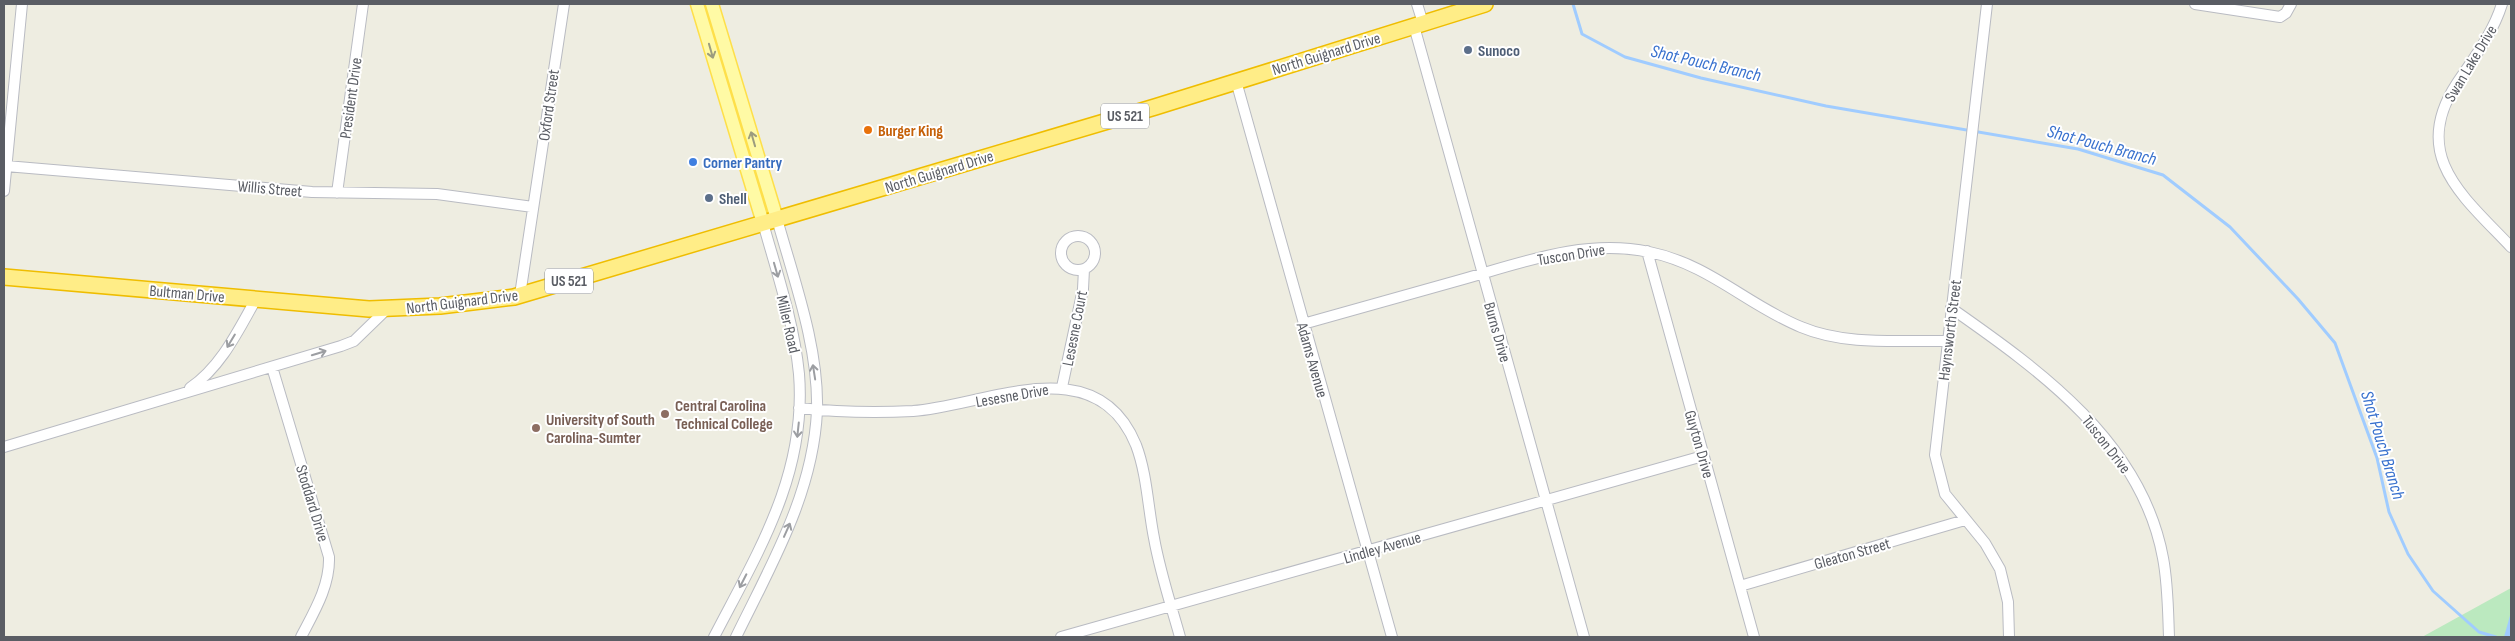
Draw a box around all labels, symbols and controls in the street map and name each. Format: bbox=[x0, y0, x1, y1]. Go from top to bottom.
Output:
street label: Swan Lake Drive bbox=[2441, 22, 2502, 106]
street label: North Guignard Drive bbox=[1270, 29, 1383, 80]
water label: Shot Pouch Branch bbox=[1649, 41, 1763, 86]
one-way arrow bbox=[707, 42, 716, 58]
place label: Sunoco bbox=[1478, 42, 1520, 61]
marker: Sunoco bbox=[1462, 44, 1474, 56]
street label: President Drive bbox=[336, 56, 367, 140]
street label: Oxford Street bbox=[535, 68, 564, 142]
road number: US 521 bbox=[1101, 104, 1149, 128]
water label: Shot Pouch Branch bbox=[2045, 121, 2159, 170]
place label: Burger King bbox=[878, 122, 943, 141]
marker: Burger King bbox=[862, 124, 874, 136]
one-way arrow bbox=[748, 131, 758, 147]
street label: North Guignard Drive bbox=[883, 147, 996, 198]
place label: Corner Pantry bbox=[703, 154, 783, 173]
marker: Corner Pantry bbox=[687, 156, 699, 168]
street label: Willis Street bbox=[237, 177, 303, 202]
place label: Shell bbox=[719, 190, 747, 209]
marker: Shell bbox=[703, 192, 715, 204]
street label: Tuscon Drive bbox=[1536, 241, 1606, 270]
one-way arrow bbox=[771, 262, 781, 278]
road number: US 521 bbox=[545, 268, 593, 294]
street label: Haynsworth Street bbox=[1935, 279, 1966, 382]
street label: Bultman Drive bbox=[148, 282, 225, 307]
street label: North Guignard Drive bbox=[405, 286, 519, 319]
street label: Lesesne Court bbox=[1059, 289, 1092, 368]
street label: Miller Road bbox=[772, 294, 803, 355]
street label: Burns Drive bbox=[1479, 300, 1514, 365]
street label: Adams Avenue bbox=[1292, 320, 1331, 400]
one-way arrow bbox=[226, 334, 236, 348]
one-way arrow bbox=[310, 347, 326, 357]
one-way arrow bbox=[809, 365, 819, 381]
street label: Lesesne Drive bbox=[974, 381, 1050, 412]
water label: Shot Pouch Branch bbox=[2356, 388, 2409, 502]
place label: Central Carolina Technical College bbox=[675, 397, 773, 434]
marker: Central Carolina Technical College bbox=[659, 408, 671, 420]
street label: Guyton Drive bbox=[1680, 408, 1717, 481]
place label: University of South Carolina-Sumter bbox=[546, 411, 655, 448]
street label: Tuscon Drive bbox=[2077, 412, 2134, 478]
marker: University of South Carolina-Sumter bbox=[530, 422, 542, 434]
one-way arrow bbox=[793, 422, 802, 438]
street label: Stoddard Drive bbox=[291, 463, 332, 544]
one-way arrow bbox=[783, 523, 793, 538]
street label: Lindley Avenue bbox=[1342, 528, 1423, 569]
street label: Gleaton Street bbox=[1812, 535, 1893, 574]
one-way arrow bbox=[738, 574, 748, 589]

